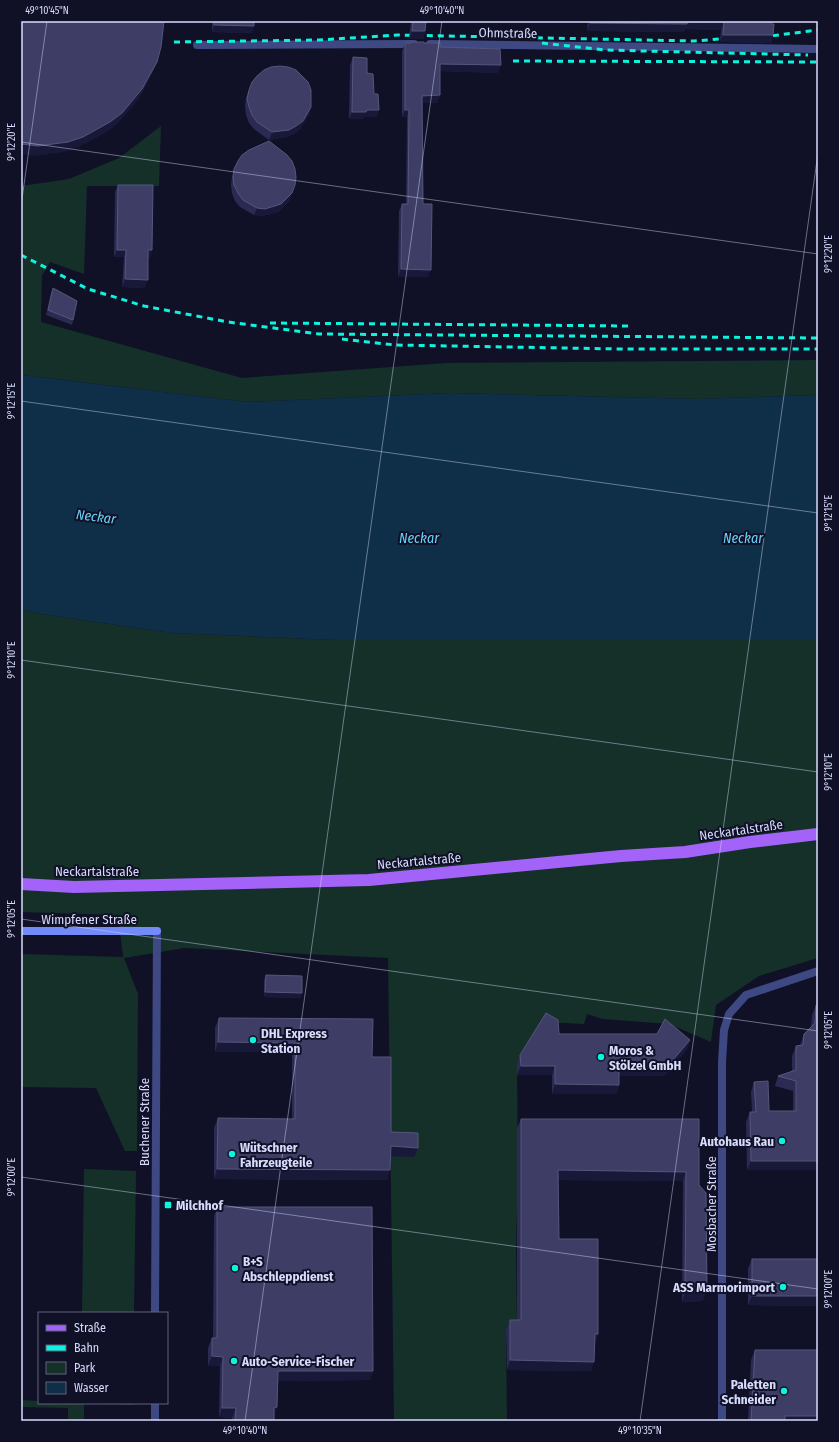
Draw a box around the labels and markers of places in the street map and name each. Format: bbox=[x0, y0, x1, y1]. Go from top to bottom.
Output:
place label: DHL Express Station bbox=[261, 1026, 327, 1056]
marker: DHL Express Station bbox=[248, 1035, 258, 1045]
place label: Moros & Stölzel GmbH bbox=[609, 1043, 682, 1073]
marker: Moros & Stölzel GmbH bbox=[596, 1052, 606, 1062]
place label: Autohaus Rau bbox=[699, 1134, 774, 1149]
marker: Autohaus Rau bbox=[777, 1136, 787, 1146]
place label: Wütschner Fahrzeugteile bbox=[240, 1140, 313, 1170]
marker: Wütschner Fahrzeugteile bbox=[227, 1149, 237, 1159]
place label: Milchhof bbox=[176, 1198, 224, 1213]
marker: Milchhof bbox=[163, 1200, 173, 1210]
place label: B+S Abschleppdienst bbox=[242, 1254, 334, 1284]
marker: B+S Abschleppdienst bbox=[230, 1263, 240, 1273]
place label: ASS Marmorimport bbox=[672, 1280, 775, 1295]
marker: ASS Marmorimport bbox=[778, 1282, 788, 1292]
place label: Auto-Service-Fischer bbox=[241, 1354, 354, 1369]
marker: Auto-Service-Fischer bbox=[229, 1356, 239, 1366]
place label: Paletten Schneider bbox=[722, 1377, 776, 1407]
marker: Paletten Schneider bbox=[779, 1386, 789, 1396]

